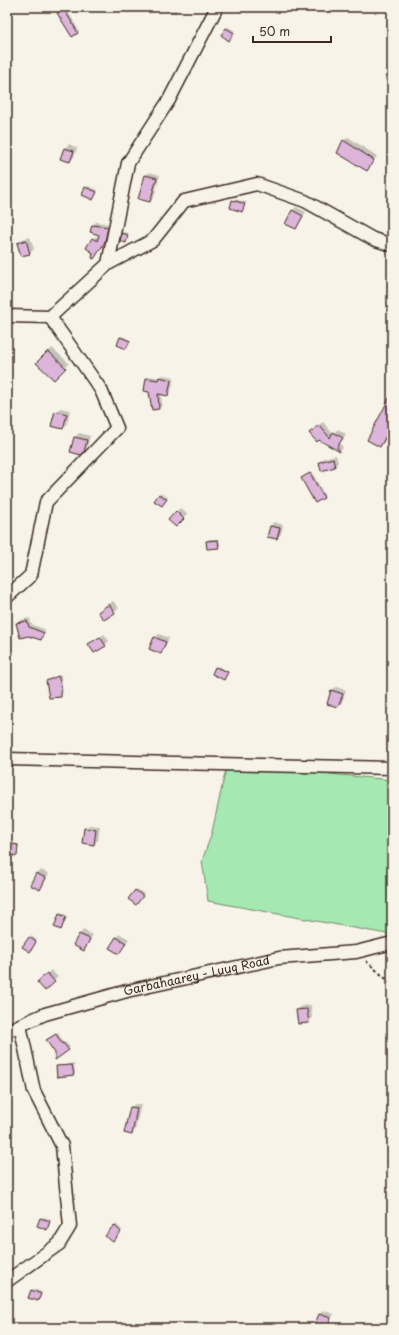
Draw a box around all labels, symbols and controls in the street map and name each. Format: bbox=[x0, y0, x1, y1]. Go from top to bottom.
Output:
scale bar bbox=[253, 18, 331, 44]
text: 50 m bbox=[259, 22, 290, 40]
street label: Garbahaarey - Luuq Road bbox=[122, 950, 271, 1000]

